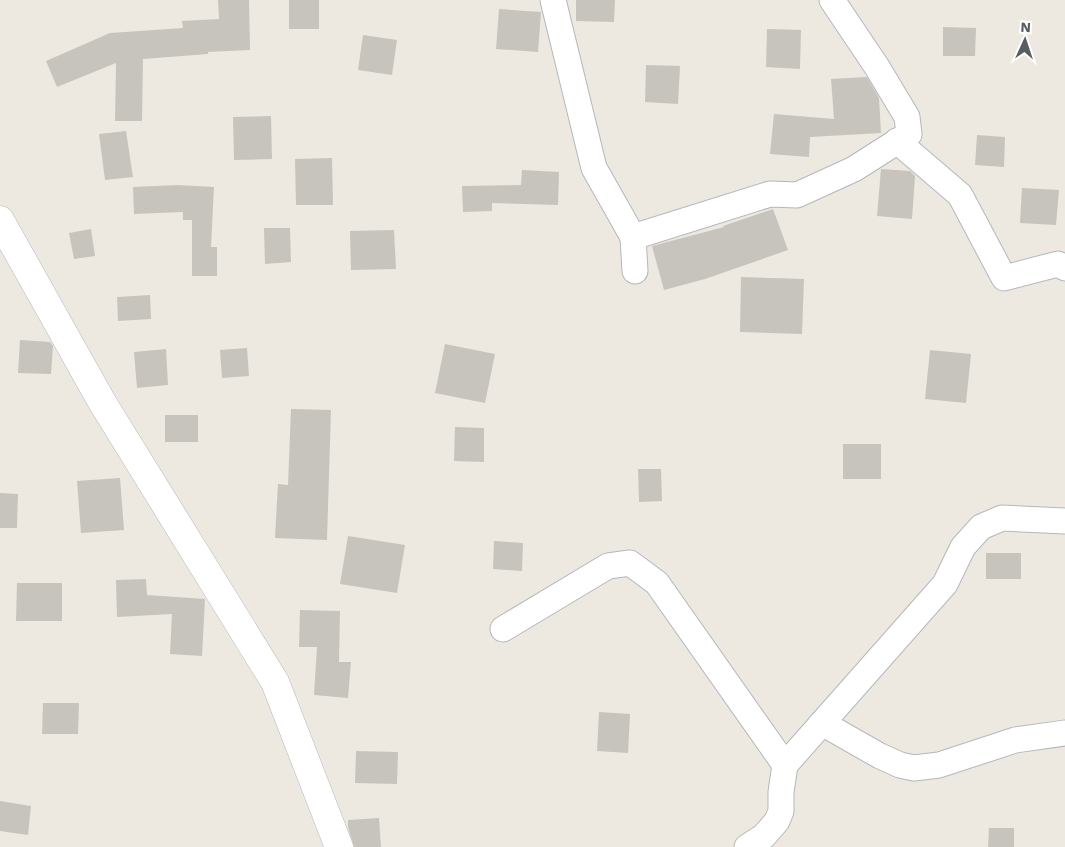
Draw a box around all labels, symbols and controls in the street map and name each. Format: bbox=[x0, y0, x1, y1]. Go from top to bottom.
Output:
north arrow bbox=[1000, 15, 1050, 65]
text: N bbox=[1020, 19, 1031, 35]

